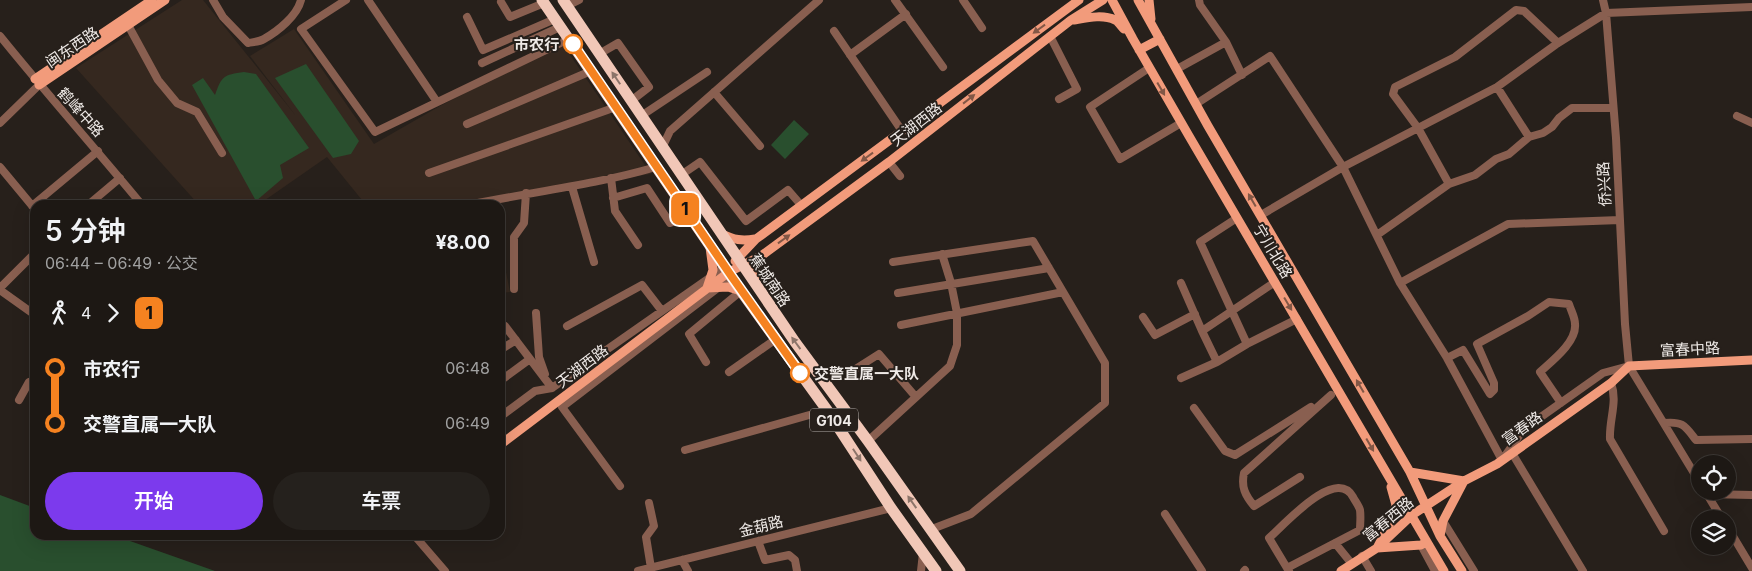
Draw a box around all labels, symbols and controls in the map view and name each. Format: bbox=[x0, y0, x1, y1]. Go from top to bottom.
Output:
street label: 闽东西路 bbox=[42, 22, 102, 72]
one-way arrow bbox=[1032, 24, 1046, 34]
marker: 市农行 bbox=[563, 34, 583, 54]
place label: 市农行 bbox=[514, 35, 559, 54]
one-way arrow bbox=[611, 72, 621, 85]
one-way arrow bbox=[1157, 82, 1166, 95]
street label: 鹤峰中路 bbox=[54, 83, 108, 141]
one-way arrow bbox=[963, 94, 976, 105]
street label: 天湖西路 bbox=[887, 98, 945, 150]
one-way arrow bbox=[860, 152, 873, 162]
street label: 侨兴路 bbox=[1593, 161, 1615, 207]
line badge: 1 bbox=[669, 193, 701, 225]
one-way arrow bbox=[1248, 193, 1256, 208]
text: 1 bbox=[681, 198, 689, 219]
text: 5 分钟 bbox=[45, 214, 126, 248]
street label: 宁川北路 bbox=[1249, 220, 1297, 282]
text: ¥8.00 bbox=[436, 231, 490, 254]
one-way arrow bbox=[777, 234, 791, 244]
street label: 蕉城南路 bbox=[745, 250, 795, 310]
text: 06:44 – 06:49 · 公交 bbox=[45, 253, 198, 273]
one-way arrow bbox=[1284, 298, 1293, 311]
icon: walk bbox=[45, 299, 73, 327]
icon: forward bbox=[99, 299, 127, 327]
text: 1 bbox=[145, 302, 153, 323]
text: 4 bbox=[81, 303, 91, 323]
one-way arrow bbox=[791, 336, 801, 350]
street label: 富春中路 bbox=[1660, 338, 1720, 360]
street label: 天湖西路 bbox=[552, 340, 612, 392]
text: 市农行 bbox=[83, 358, 140, 381]
text: 06:48 bbox=[445, 358, 490, 378]
marker: 交警直属一大队 bbox=[790, 363, 810, 383]
place label: 交警直属一大队 bbox=[814, 364, 919, 383]
one-way arrow bbox=[1356, 379, 1365, 392]
street label: 富春路 bbox=[1498, 407, 1546, 449]
road number: G104 bbox=[810, 408, 858, 432]
text: 交警直属一大队 bbox=[83, 413, 216, 436]
text: 06:49 bbox=[445, 413, 490, 433]
one-way arrow bbox=[1365, 438, 1374, 451]
one-way arrow bbox=[852, 449, 861, 462]
map controls bbox=[1691, 455, 1736, 555]
button: locate bbox=[1691, 455, 1736, 500]
button: 开始 bbox=[45, 472, 263, 530]
button: 车票 bbox=[273, 472, 490, 530]
street label: 富春西路 bbox=[1359, 493, 1417, 545]
one-way arrow bbox=[907, 495, 917, 509]
button: layers bbox=[1691, 510, 1736, 555]
street label: 金葫路 bbox=[737, 511, 785, 541]

